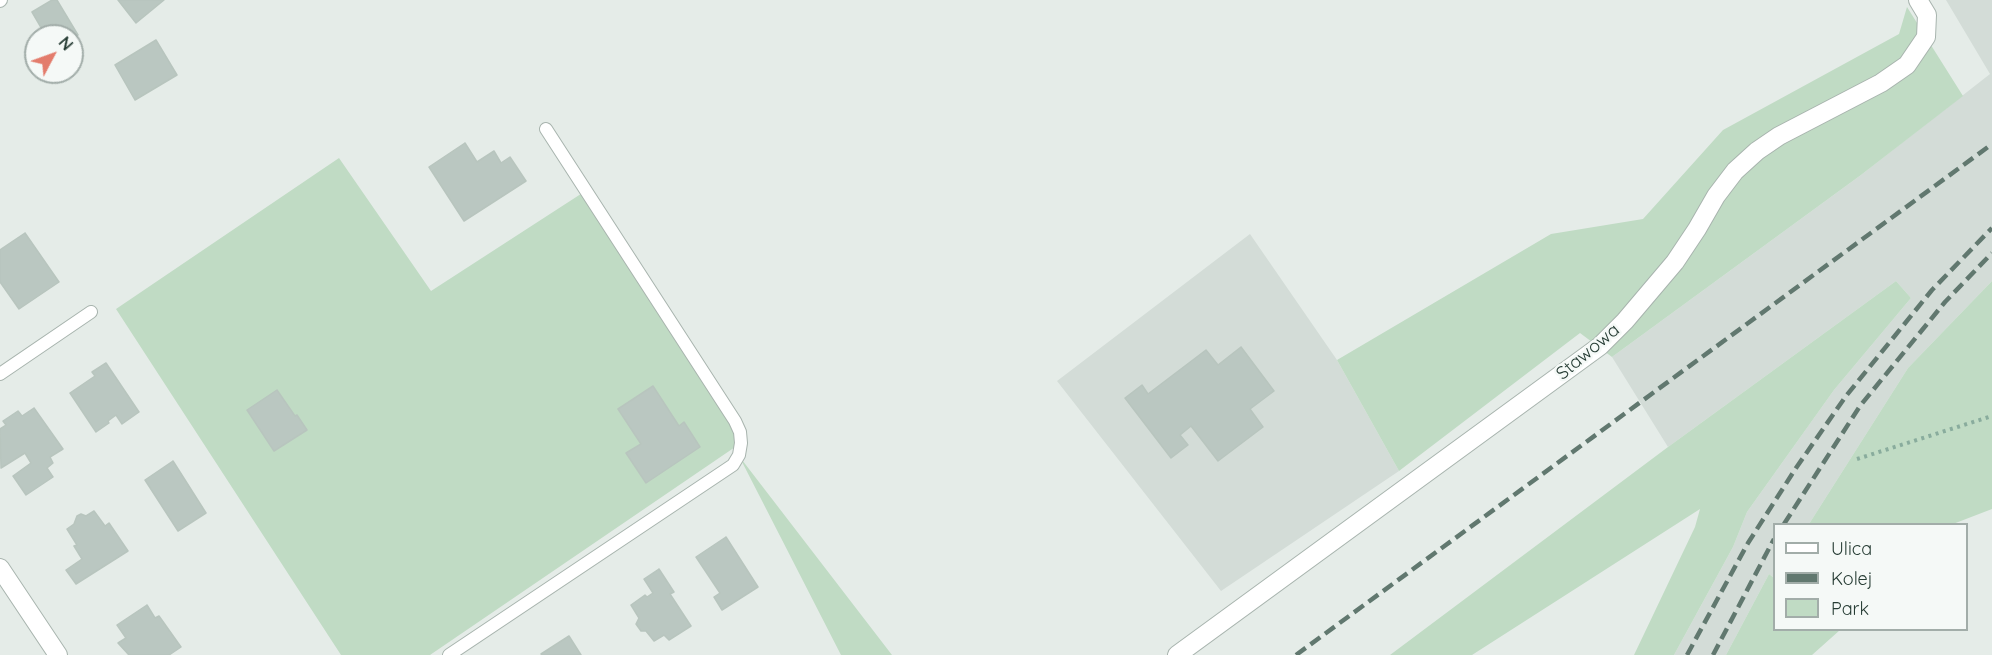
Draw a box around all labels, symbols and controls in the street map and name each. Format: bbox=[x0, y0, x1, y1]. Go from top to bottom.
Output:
north arrow bbox=[24, 24, 84, 84]
text: N bbox=[55, 32, 77, 54]
street label: Stawowa bbox=[1552, 319, 1624, 385]
legend bbox=[1773, 523, 1968, 631]
text: Ulica bbox=[1831, 537, 1872, 560]
text: Kolej bbox=[1831, 567, 1873, 590]
text: Park bbox=[1831, 597, 1869, 620]

